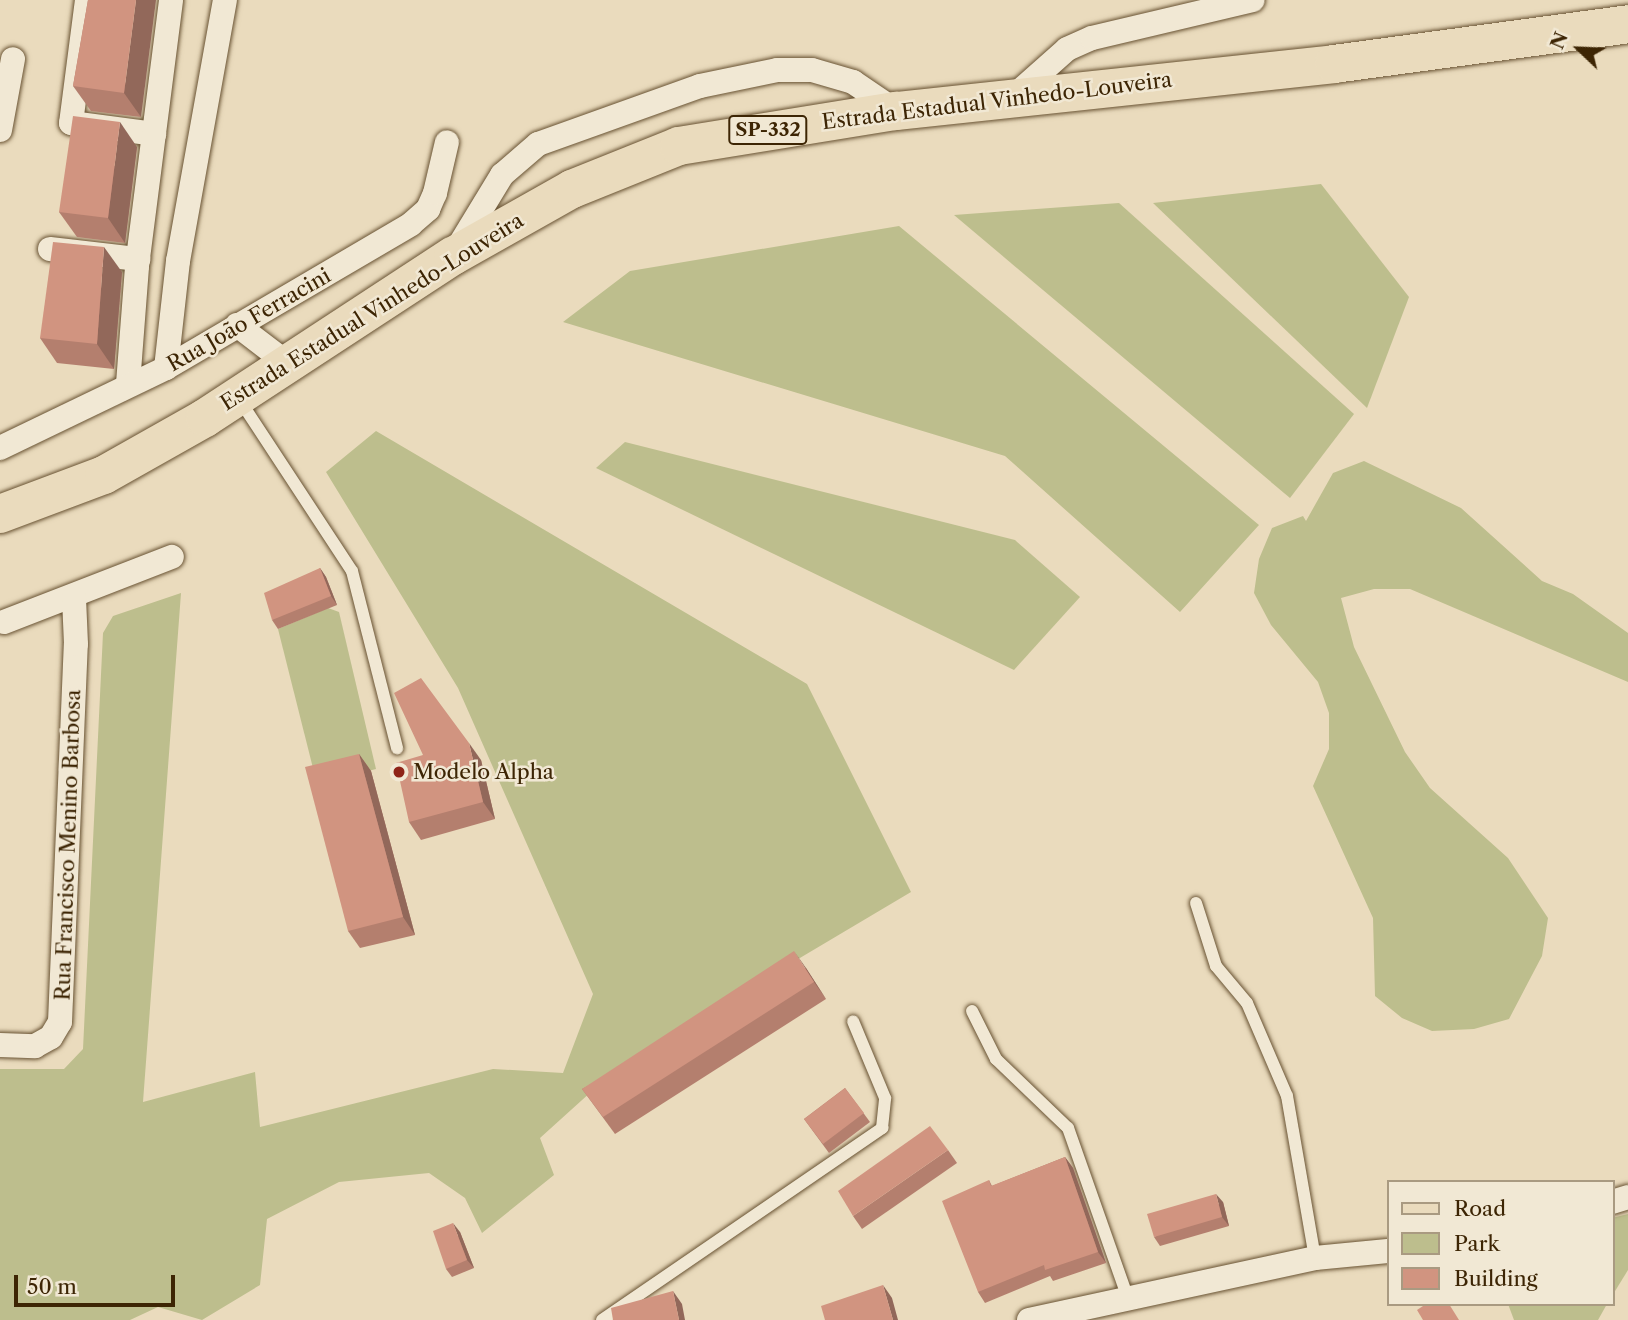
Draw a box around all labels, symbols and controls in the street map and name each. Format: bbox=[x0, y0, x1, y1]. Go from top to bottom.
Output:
north arrow bbox=[1544, 14, 1614, 84]
text: N bbox=[1545, 29, 1573, 53]
street label: Estrada Estadual Vinhedo-Louveira bbox=[820, 67, 1174, 135]
road number: SP-332 bbox=[728, 114, 808, 146]
street label: Estrada Estadual Vinhedo-Louveira bbox=[215, 208, 529, 416]
street label: Rua João Ferracini bbox=[163, 263, 335, 377]
street label: Rua Francisco Menino Barbosa bbox=[50, 689, 86, 1001]
place label: Modelo Alpha bbox=[413, 759, 555, 785]
marker: Modelo Alpha bbox=[391, 764, 407, 780]
legend bbox=[1386, 1180, 1614, 1306]
text: Road bbox=[1454, 1196, 1506, 1221]
text: Park bbox=[1454, 1231, 1500, 1256]
scale bar bbox=[18, 1260, 178, 1304]
text: Building bbox=[1454, 1266, 1538, 1291]
text: 50 m bbox=[27, 1274, 77, 1299]

